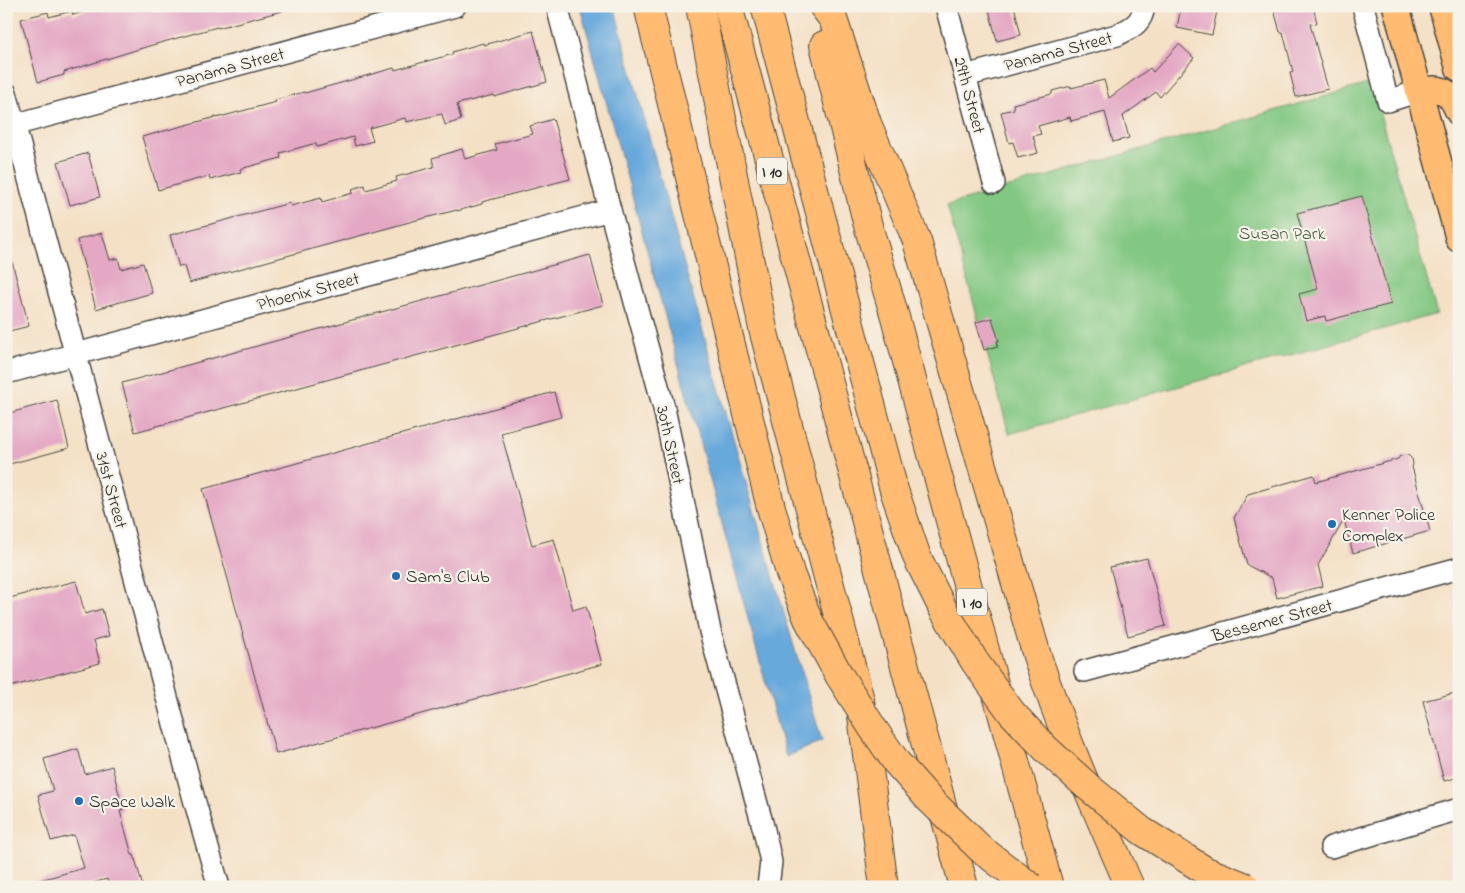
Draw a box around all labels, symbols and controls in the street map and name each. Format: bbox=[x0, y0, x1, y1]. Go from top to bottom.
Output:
street label: Panama Street bbox=[1001, 26, 1116, 80]
street label: Panama Street bbox=[173, 42, 288, 96]
street label: 29th Street bbox=[945, 54, 991, 137]
road number: I 10 bbox=[757, 158, 787, 185]
park label: Susan Park bbox=[1239, 222, 1325, 248]
street label: Phoenix Street bbox=[254, 267, 363, 319]
street label: 30th Street bbox=[648, 404, 690, 487]
street label: 31st Street bbox=[87, 449, 133, 532]
place label: Kenner Police Complex bbox=[1342, 503, 1436, 550]
marker: Kenner Police Complex bbox=[1326, 518, 1338, 530]
place label: Sam's Club bbox=[406, 565, 490, 591]
marker: Sam's Club bbox=[390, 570, 402, 582]
road number: I 10 bbox=[957, 588, 987, 616]
street label: Bessemer Street bbox=[1208, 593, 1336, 651]
place label: Space Walk bbox=[89, 790, 175, 816]
marker: Space Walk bbox=[73, 795, 85, 807]

